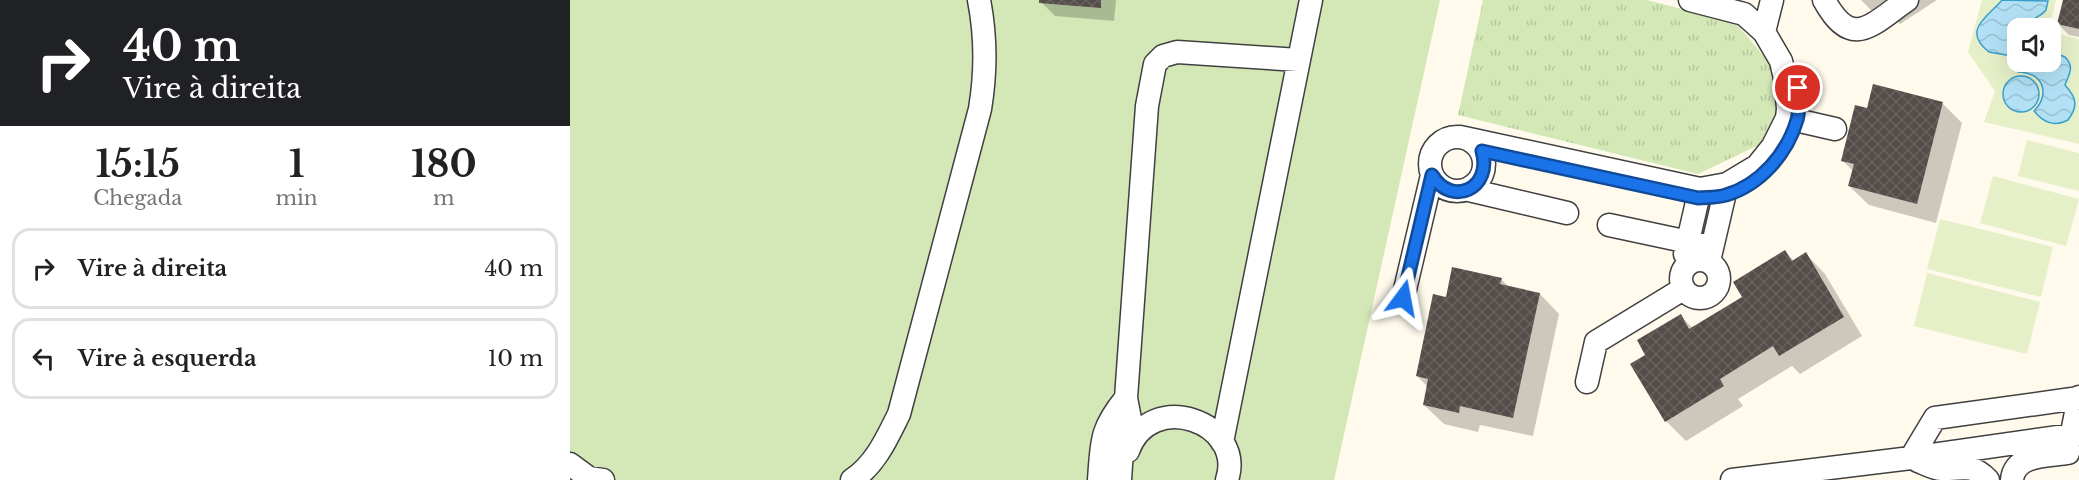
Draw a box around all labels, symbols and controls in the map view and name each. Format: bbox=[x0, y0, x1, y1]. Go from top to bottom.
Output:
map controls bbox=[2007, 18, 2061, 72]
button: sound bbox=[2007, 18, 2061, 72]
text: 40 m bbox=[123, 20, 240, 72]
icon: right bbox=[24, 24, 102, 102]
pin bbox=[1772, 62, 1823, 113]
icon: arrive bbox=[1781, 71, 1814, 104]
text: Vire à direita bbox=[123, 72, 301, 105]
text: 15:15 bbox=[96, 142, 180, 187]
text: 1 bbox=[289, 142, 304, 187]
text: 180 bbox=[411, 142, 477, 187]
text: Chegada bbox=[93, 186, 182, 210]
text: min bbox=[276, 186, 318, 210]
text: m bbox=[433, 186, 455, 210]
icon: right bbox=[27, 252, 60, 285]
text: Vire à direita bbox=[78, 255, 227, 282]
text: 40 m bbox=[485, 255, 543, 282]
position arrow bbox=[1371, 266, 1435, 330]
icon: left bbox=[27, 342, 60, 375]
text: Vire à esquerda bbox=[78, 345, 257, 372]
text: 10 m bbox=[488, 345, 543, 372]

